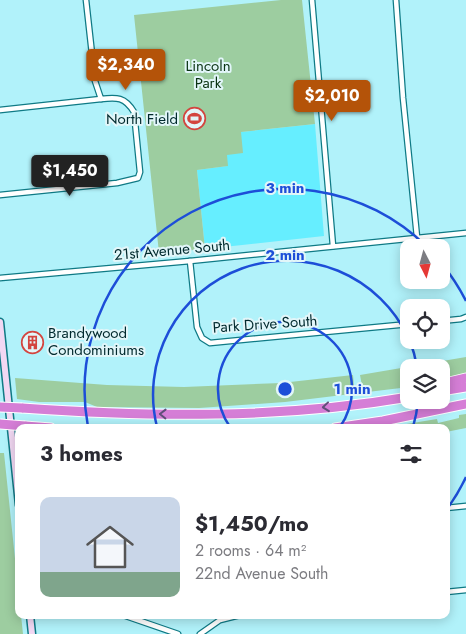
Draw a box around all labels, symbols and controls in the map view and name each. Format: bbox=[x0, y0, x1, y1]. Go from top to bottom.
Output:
pin: $2,340 bbox=[85, 48, 167, 91]
text: $2,340 bbox=[97, 53, 155, 76]
park label: Lincoln Park bbox=[185, 55, 231, 94]
pin: $2,010 bbox=[291, 80, 373, 122]
text: $2,010 bbox=[305, 84, 359, 107]
sports icon: North Field bbox=[182, 107, 206, 131]
place label: North Field bbox=[106, 108, 178, 130]
pin: $1,450 bbox=[29, 154, 111, 197]
text: $1,450 bbox=[42, 159, 98, 182]
text: 3 min bbox=[266, 177, 304, 199]
street label: 21st Avenue South bbox=[113, 234, 231, 266]
north arrow bbox=[400, 239, 450, 289]
map controls bbox=[400, 239, 450, 409]
text: 2 min bbox=[265, 244, 305, 266]
button: locate bbox=[400, 299, 450, 349]
street label: Park Drive South bbox=[212, 309, 318, 339]
place label: Brandywood Condominiums bbox=[48, 322, 144, 361]
building icon: Brandywood Condominiums bbox=[20, 330, 44, 354]
button: layers bbox=[400, 359, 450, 409]
text: 1 min bbox=[333, 378, 371, 400]
centre of rings bbox=[276, 380, 294, 398]
one-way arrow bbox=[321, 401, 329, 412]
one-way arrow bbox=[159, 409, 167, 419]
text: 3 homes bbox=[40, 439, 123, 469]
icon: filters bbox=[397, 440, 425, 468]
text: $1,450/mo bbox=[195, 509, 309, 539]
icon: home bbox=[80, 517, 140, 577]
text: 2 rooms · 64 m² bbox=[195, 539, 306, 562]
text: 22nd Avenue South bbox=[195, 562, 328, 585]

